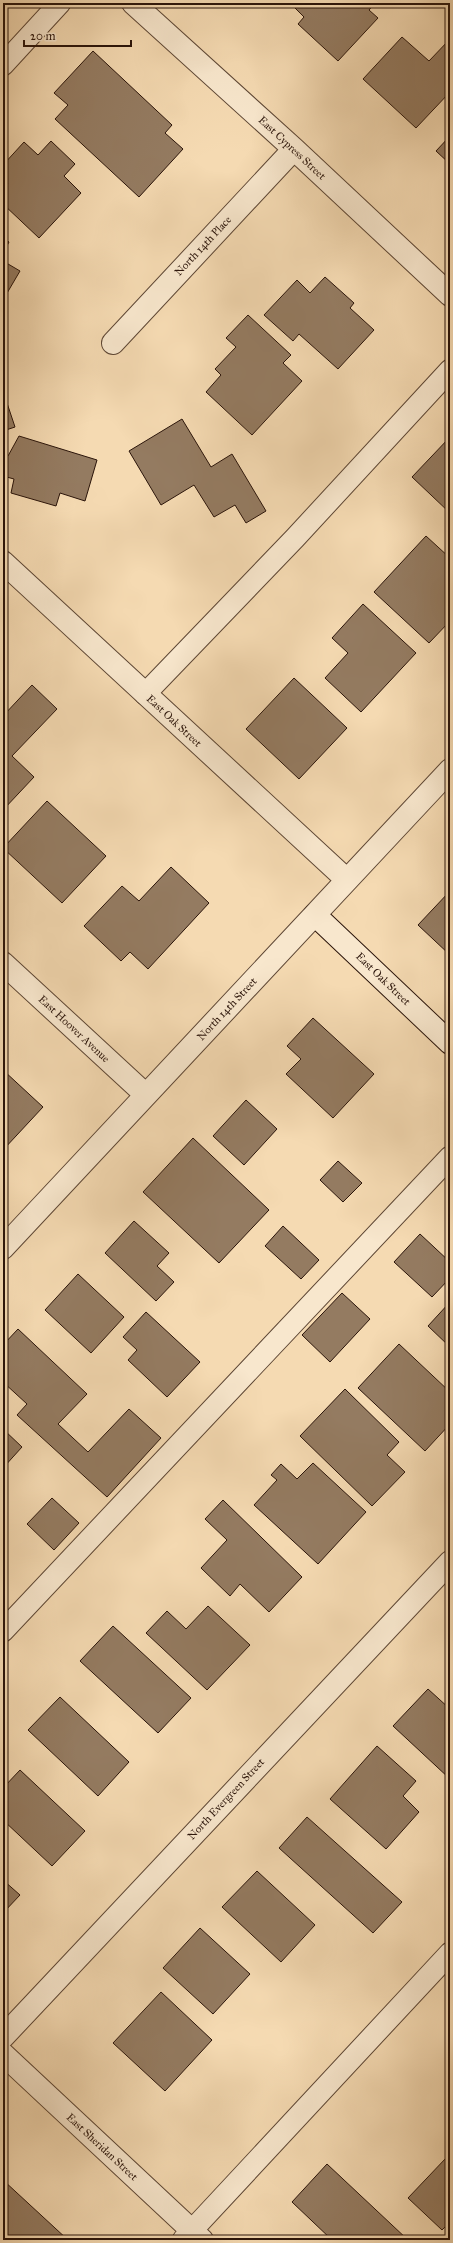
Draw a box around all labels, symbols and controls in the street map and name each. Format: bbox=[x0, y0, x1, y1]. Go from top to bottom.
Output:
scale bar bbox=[24, 22, 131, 48]
text: 20 m bbox=[30, 29, 56, 43]
street label: East Cypress Street bbox=[256, 113, 328, 183]
street label: North 14th Place bbox=[172, 213, 234, 279]
street label: East Oak Street bbox=[144, 692, 204, 750]
street label: East Oak Street bbox=[353, 950, 413, 1008]
street label: North 14th Street bbox=[194, 975, 260, 1043]
street label: East Hoover Avenue bbox=[36, 993, 113, 1066]
street label: North Evergreen Street bbox=[185, 1755, 267, 1842]
street label: East Sheridan Street bbox=[64, 2111, 140, 2183]

